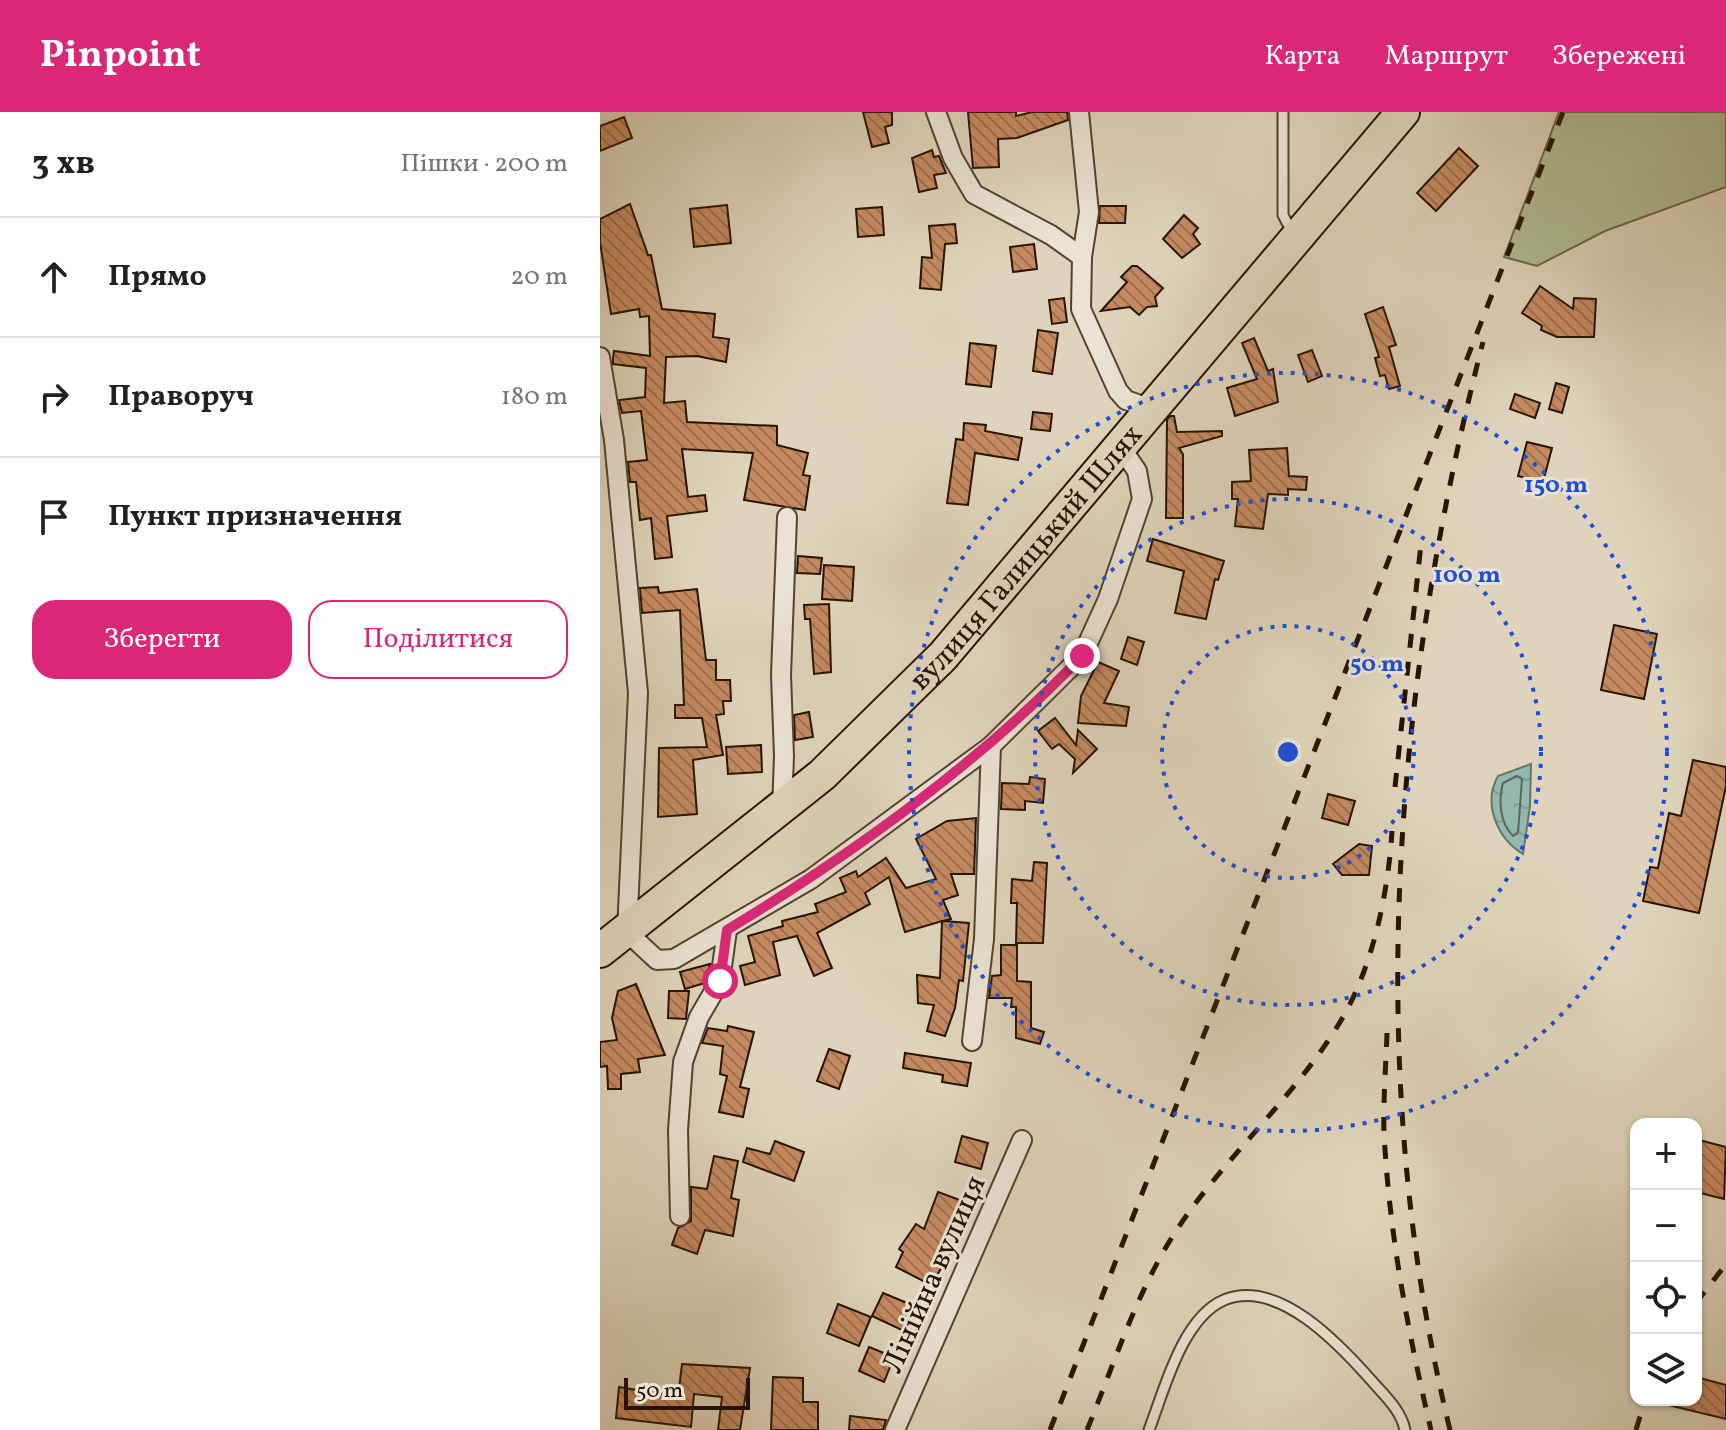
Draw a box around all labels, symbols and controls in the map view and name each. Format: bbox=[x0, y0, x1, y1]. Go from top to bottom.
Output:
text: Pinpoint bbox=[40, 30, 201, 83]
text: Карта bbox=[1265, 37, 1340, 76]
text: Маршрут bbox=[1384, 37, 1508, 76]
text: Збережені bbox=[1552, 37, 1686, 76]
text: 3 хв bbox=[32, 141, 95, 188]
text: Пішки · 200 m bbox=[400, 146, 568, 182]
icon: ahead bbox=[32, 255, 76, 299]
text: Прямо bbox=[108, 256, 207, 298]
text: 20 m bbox=[510, 259, 568, 295]
icon: right bbox=[32, 375, 76, 419]
text: Праворуч bbox=[108, 376, 254, 418]
text: 180 m bbox=[501, 379, 568, 415]
street label: вулиця Галицький Шлях bbox=[901, 416, 1153, 701]
text: 150 m bbox=[1524, 469, 1588, 503]
icon: arrive bbox=[32, 495, 76, 539]
text: Пункт призначення bbox=[108, 496, 402, 538]
text: 100 m bbox=[1433, 559, 1501, 593]
button: Зберегти bbox=[32, 600, 292, 679]
button: Поділитися bbox=[308, 600, 568, 679]
route end bbox=[1064, 638, 1100, 674]
text: 50 m bbox=[1350, 648, 1404, 682]
centre of rings bbox=[1274, 738, 1302, 766]
route start bbox=[702, 963, 738, 999]
map controls bbox=[1630, 1118, 1702, 1406]
button: + bbox=[1630, 1118, 1702, 1190]
street label: Лінійна вулиця bbox=[872, 1169, 997, 1380]
button: − bbox=[1630, 1190, 1702, 1262]
button: locate bbox=[1630, 1262, 1702, 1334]
button: layers bbox=[1630, 1334, 1702, 1406]
scale bar bbox=[624, 1374, 750, 1410]
text: 50 m bbox=[636, 1376, 683, 1407]

